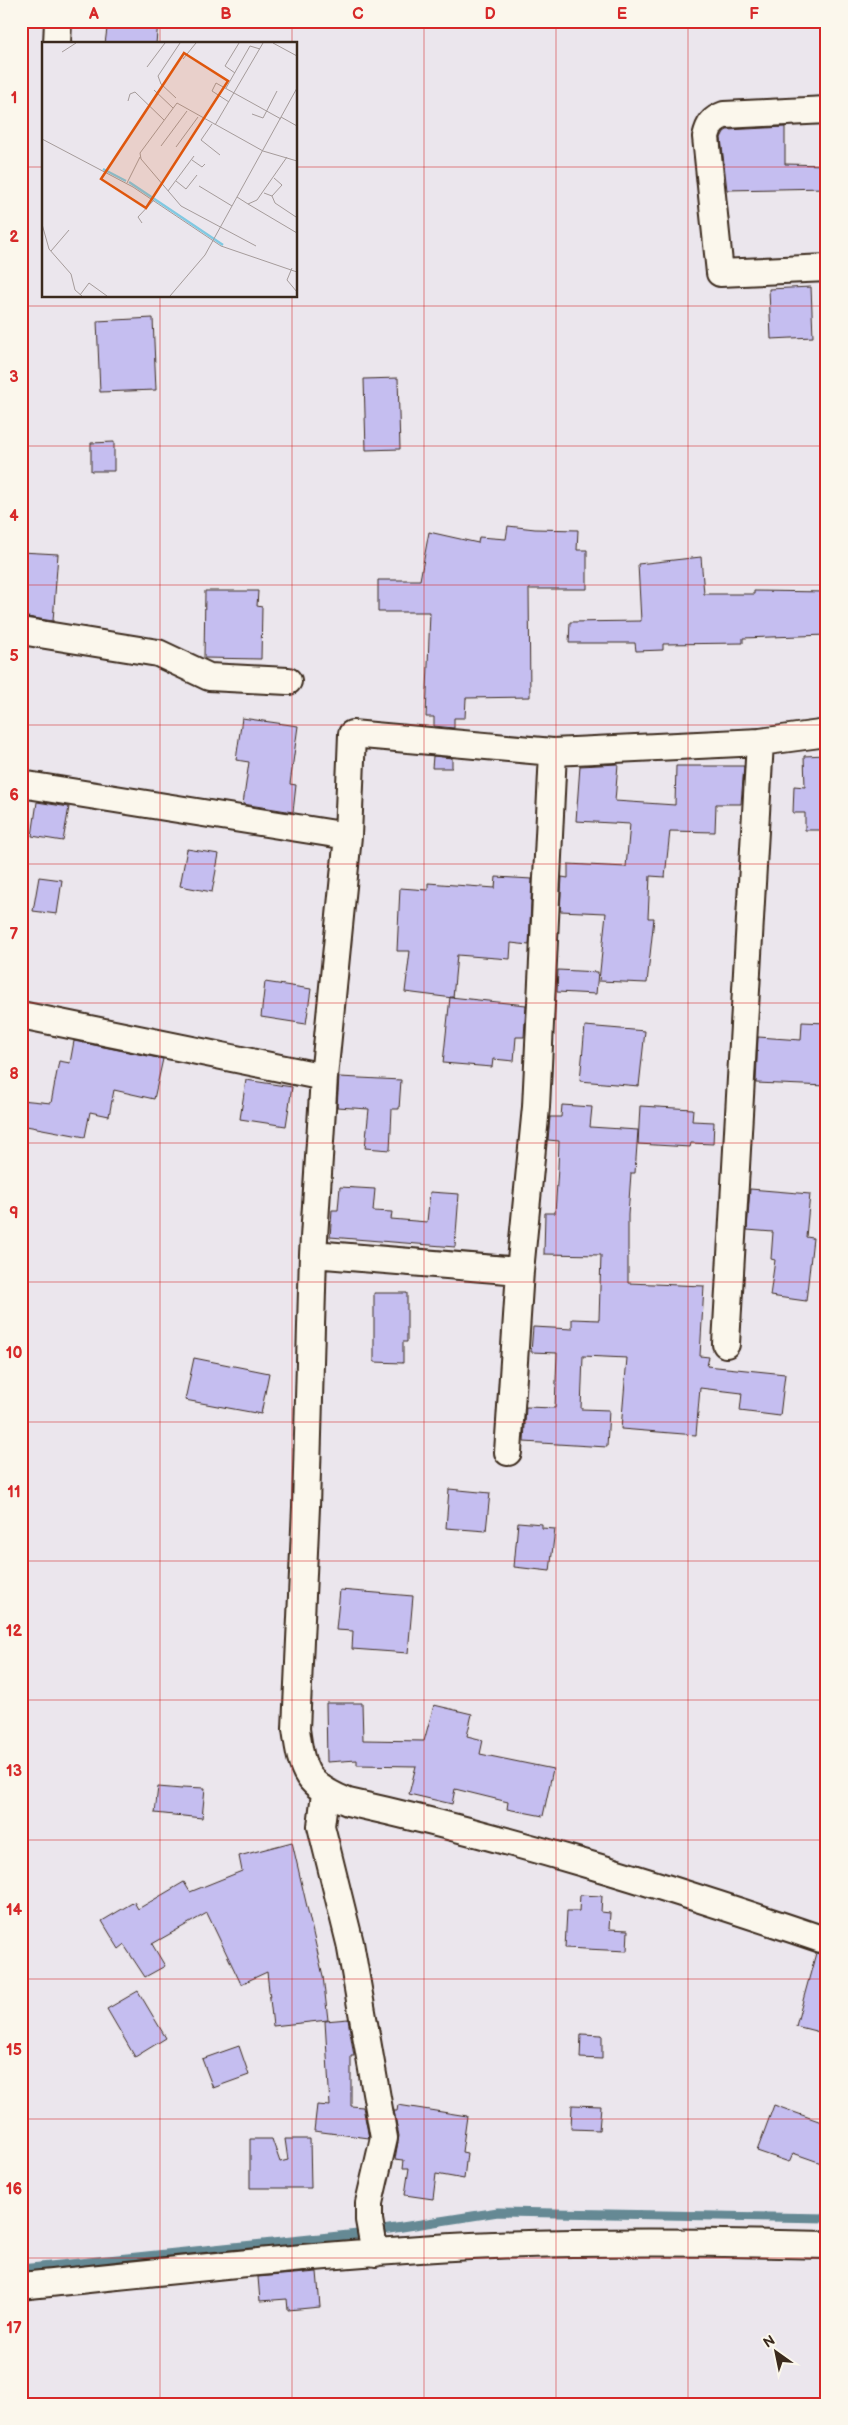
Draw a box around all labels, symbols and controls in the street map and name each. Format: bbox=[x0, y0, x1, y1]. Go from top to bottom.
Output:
text: A bbox=[88, 5, 99, 24]
text: B bbox=[220, 5, 232, 24]
text: C bbox=[352, 5, 364, 24]
text: D bbox=[484, 5, 496, 24]
text: E bbox=[617, 5, 627, 24]
text: F bbox=[749, 5, 759, 24]
inset map bbox=[42, 42, 298, 298]
text: 1 bbox=[11, 89, 17, 108]
text: 2 bbox=[9, 228, 19, 247]
text: 3 bbox=[9, 368, 19, 387]
text: 4 bbox=[9, 507, 19, 526]
text: 5 bbox=[9, 647, 19, 666]
text: 6 bbox=[9, 786, 19, 805]
text: 7 bbox=[10, 925, 19, 944]
text: 8 bbox=[9, 1065, 19, 1084]
text: 9 bbox=[9, 1204, 19, 1223]
text: 10 bbox=[6, 1344, 22, 1363]
text: 11 bbox=[7, 1483, 21, 1502]
text: 12 bbox=[6, 1622, 23, 1641]
text: 13 bbox=[6, 1762, 22, 1781]
text: 14 bbox=[6, 1901, 23, 1920]
text: 15 bbox=[6, 2041, 22, 2060]
text: 16 bbox=[6, 2180, 23, 2199]
text: 17 bbox=[6, 2319, 22, 2338]
north arrow bbox=[750, 2328, 800, 2378]
text: N bbox=[760, 2332, 778, 2352]

